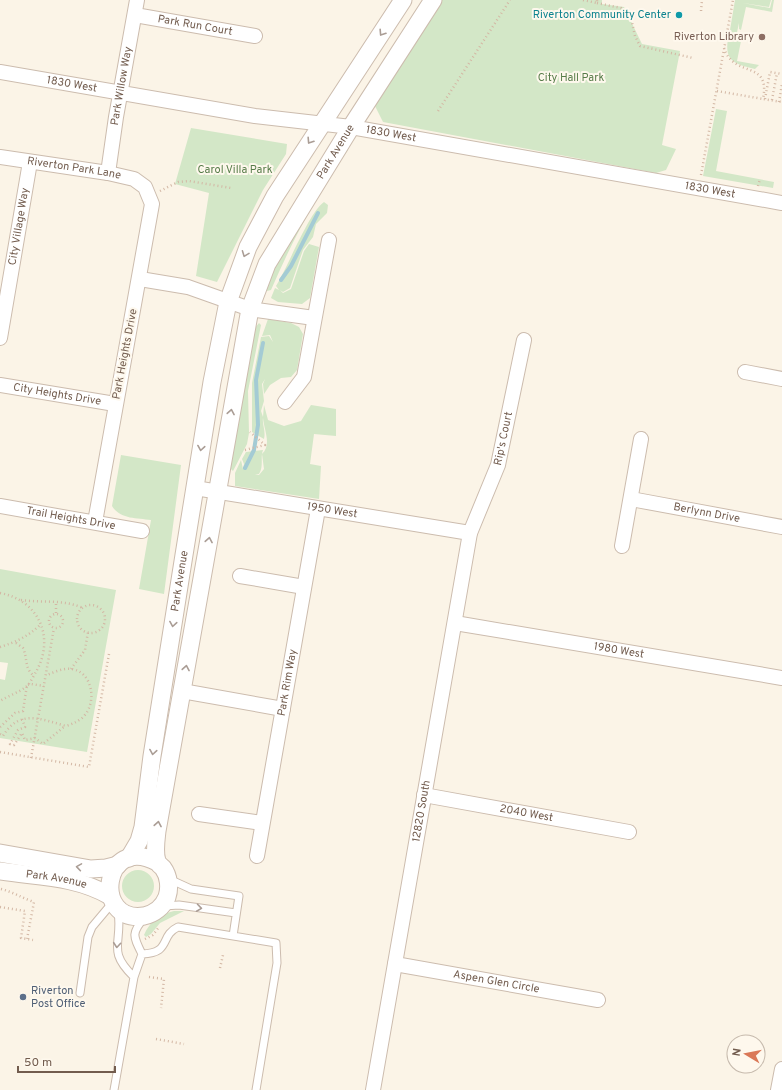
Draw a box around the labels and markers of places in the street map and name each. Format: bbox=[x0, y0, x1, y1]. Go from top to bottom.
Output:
place label: Riverton Community Center bbox=[533, 8, 672, 22]
marker: Riverton Community Center bbox=[674, 10, 684, 20]
place label: Riverton Library bbox=[674, 30, 754, 44]
marker: Riverton Library bbox=[757, 32, 767, 42]
place label: Riverton Post Office bbox=[31, 984, 86, 1011]
marker: Riverton Post Office bbox=[18, 992, 28, 1002]

